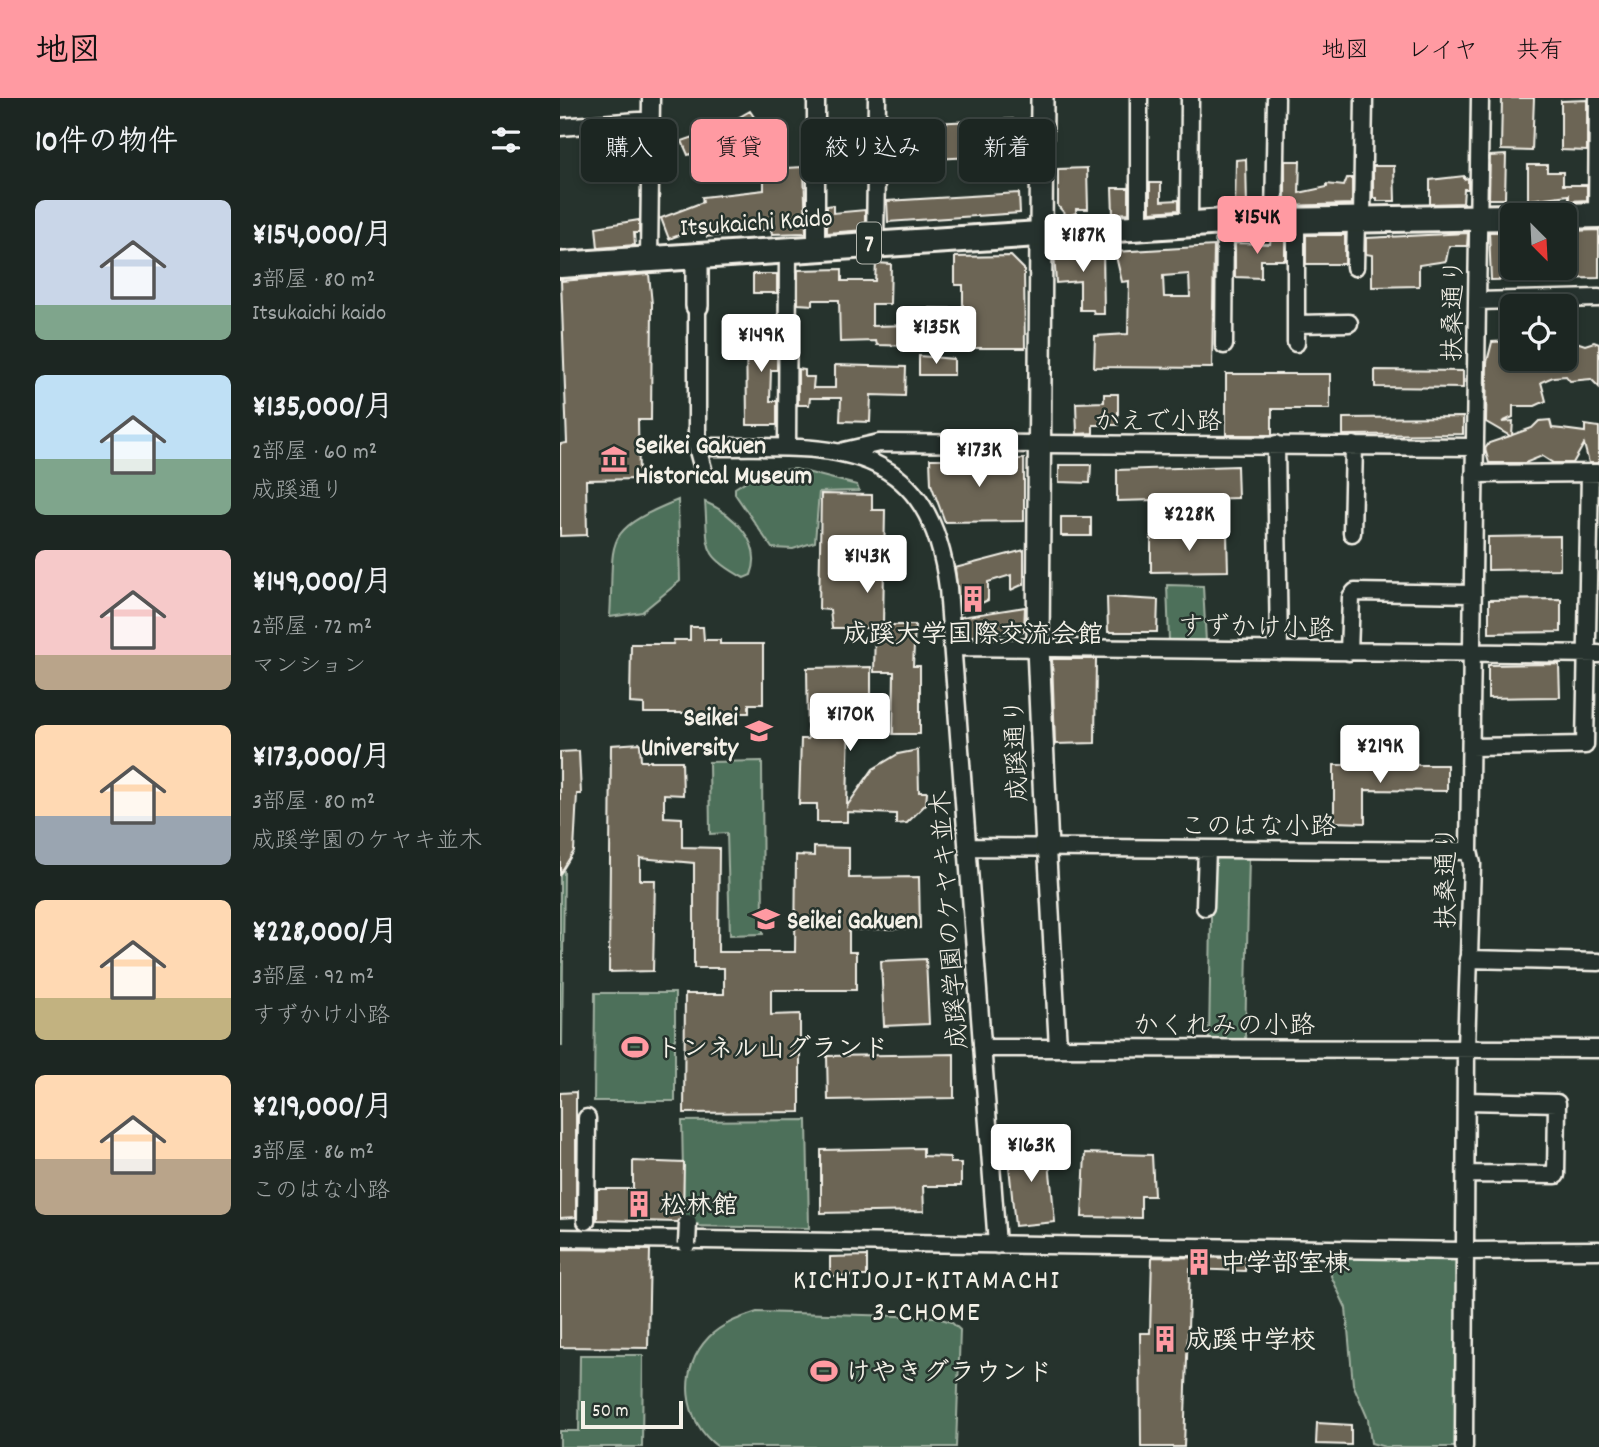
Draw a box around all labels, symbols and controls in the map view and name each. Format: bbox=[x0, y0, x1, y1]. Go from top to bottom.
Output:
text: 地図 bbox=[35, 30, 101, 77]
text: 地図 bbox=[1321, 35, 1369, 69]
text: レイヤ bbox=[1407, 35, 1478, 69]
text: 共有 bbox=[1516, 35, 1564, 69]
chip: 購入 bbox=[581, 119, 677, 182]
chip: 賃貸 bbox=[691, 119, 787, 182]
chip: 絞り込み bbox=[801, 119, 945, 182]
chip: 新着 bbox=[959, 119, 1055, 182]
icon: filters bbox=[487, 121, 525, 159]
text: 10件の物件 bbox=[35, 123, 178, 166]
pin: ¥154K bbox=[1208, 197, 1306, 256]
street label: Itsukaichi Kaido bbox=[679, 201, 834, 248]
text: ¥154K bbox=[1234, 202, 1281, 235]
north arrow bbox=[1500, 203, 1577, 280]
map controls bbox=[1500, 203, 1577, 371]
pin: ¥187K bbox=[1034, 214, 1132, 274]
text: ¥154,000/月 bbox=[252, 216, 393, 259]
text: ¥187K bbox=[1061, 220, 1105, 253]
road number: 7 bbox=[857, 223, 881, 264]
icon: home bbox=[91, 228, 175, 312]
street label: 扶桑通り bbox=[1436, 258, 1475, 362]
text: 3部屋 · 80 m² bbox=[252, 265, 375, 298]
button: locate bbox=[1500, 294, 1577, 371]
text: Itsukaichi kaido bbox=[252, 298, 386, 331]
pin: ¥135K bbox=[887, 306, 985, 366]
text: ¥135K bbox=[912, 312, 960, 345]
pin: ¥149K bbox=[712, 314, 810, 374]
text: ¥149K bbox=[738, 320, 784, 353]
text: ¥135,000/月 bbox=[252, 388, 394, 431]
icon: home bbox=[91, 403, 175, 487]
street label: かえで小路 bbox=[1094, 405, 1222, 442]
place label: Seikei Gakuen Historical Museum bbox=[635, 429, 812, 496]
pin: ¥173K bbox=[930, 430, 1028, 489]
text: ¥173K bbox=[956, 435, 1002, 468]
text: 2部屋 · 60 m² bbox=[252, 437, 377, 470]
museum icon: Seikei Gakuen Historical Museum bbox=[599, 444, 629, 474]
text: 成蹊通り bbox=[252, 476, 344, 509]
pin: ¥228K bbox=[1140, 494, 1238, 553]
text: ¥228K bbox=[1163, 499, 1215, 532]
pin: ¥143K bbox=[818, 536, 916, 595]
text: ¥143K bbox=[844, 541, 890, 574]
text: ¥149,000/月 bbox=[252, 563, 393, 606]
icon: home bbox=[91, 578, 175, 662]
building icon: 成蹊大学国際交流会館 bbox=[958, 584, 988, 614]
street label: すずかけ小路 bbox=[1178, 610, 1334, 649]
text: 2部屋 · 72 m² bbox=[252, 612, 372, 645]
place label: 成蹊大学国際交流会館 bbox=[843, 618, 1103, 655]
text: マンション bbox=[252, 651, 366, 684]
pin: ¥170K bbox=[801, 694, 899, 753]
street label: 成蹊通り bbox=[998, 697, 1039, 802]
text: ¥170K bbox=[826, 699, 874, 732]
place label: Seikei University bbox=[641, 701, 739, 768]
school or university icon: Seikei University bbox=[744, 716, 774, 746]
pin: ¥219K bbox=[1331, 726, 1429, 785]
text: ¥219K bbox=[1356, 731, 1404, 764]
text: ¥173,000/月 bbox=[252, 738, 391, 781]
icon: home bbox=[91, 753, 175, 837]
text: 3部屋 · 80 m² bbox=[252, 787, 375, 820]
street label: 成蹊学園のケヤキ並木 bbox=[924, 789, 979, 1051]
street label: このはな小路 bbox=[1180, 810, 1336, 847]
street label: 扶桑通り bbox=[1430, 825, 1467, 929]
text: 成蹊学園のケヤキ並木 bbox=[252, 826, 482, 859]
school or university icon: Seikei Gakuen bbox=[751, 904, 781, 934]
place label: Seikei Gakuen bbox=[787, 904, 918, 941]
text: ¥228,000/月 bbox=[252, 913, 398, 956]
icon: home bbox=[91, 928, 175, 1012]
text: 3部屋 · 92 m² bbox=[252, 962, 374, 995]
text: すずかけ小路 bbox=[252, 1001, 390, 1034]
street label: かくれみの小路 bbox=[1133, 1009, 1315, 1046]
sports icon: トンネル山グランド bbox=[620, 1032, 650, 1062]
place label: トンネル山グランド bbox=[656, 1032, 889, 1069]
text: ¥219,000/月 bbox=[252, 1088, 393, 1131]
icon: home bbox=[91, 1103, 175, 1187]
pin: ¥163K bbox=[982, 1124, 1080, 1184]
text: ¥163K bbox=[1007, 1130, 1055, 1163]
text: 3部屋 · 86 m² bbox=[252, 1137, 374, 1170]
text: このはな小路 bbox=[252, 1176, 390, 1209]
building icon: 松林館 bbox=[624, 1189, 654, 1219]
place label: 松林館 bbox=[660, 1189, 738, 1226]
building icon: 中学部室棟 bbox=[1184, 1247, 1214, 1277]
place label: 中学部室棟 bbox=[1220, 1247, 1350, 1284]
district label: KICHIJOJI-KITAMACHI 3-CHOME bbox=[793, 1263, 1061, 1335]
building icon: 成蹊中学校 bbox=[1150, 1324, 1180, 1354]
place label: 成蹊中学校 bbox=[1186, 1324, 1316, 1361]
sports icon: けやきグラウンド bbox=[809, 1356, 839, 1386]
place label: けやきグラウンド bbox=[845, 1356, 1053, 1393]
scale bar bbox=[581, 1398, 682, 1430]
text: 50 m bbox=[592, 1399, 629, 1426]

